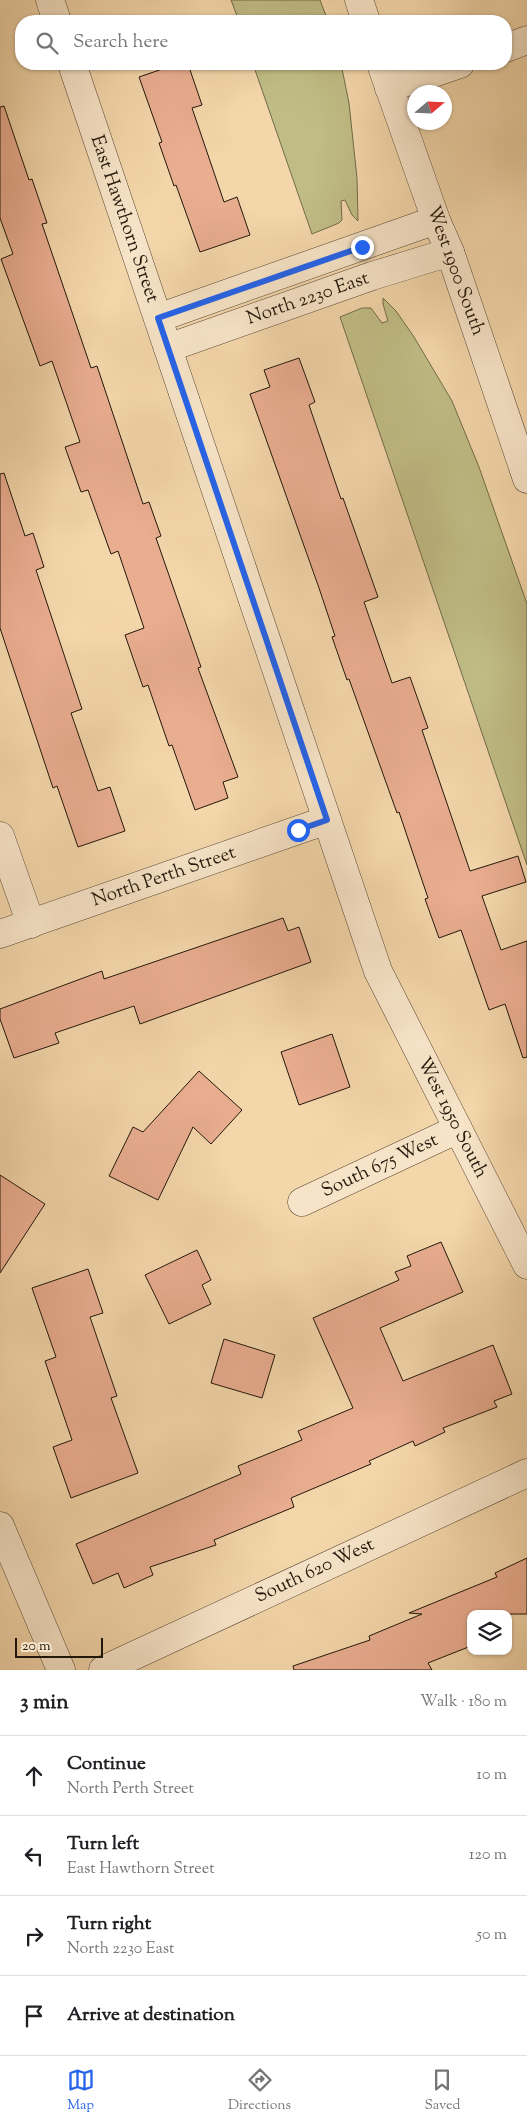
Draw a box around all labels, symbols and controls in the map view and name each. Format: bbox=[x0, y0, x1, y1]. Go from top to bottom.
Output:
search box bbox=[15, 15, 512, 70]
icon: search bbox=[33, 29, 61, 57]
text: Search here bbox=[73, 29, 168, 56]
north arrow bbox=[407, 85, 452, 130]
street label: East Hawthorn Street bbox=[83, 132, 165, 307]
street label: West 1900 South bbox=[419, 202, 491, 340]
route end bbox=[351, 236, 374, 259]
street label: North 2230 East bbox=[243, 265, 373, 333]
route start bbox=[287, 819, 310, 842]
street label: North Perth Street bbox=[88, 840, 240, 914]
street label: West 1950 South bbox=[410, 1053, 494, 1183]
street label: South 675 West bbox=[317, 1127, 443, 1205]
street label: South 620 West bbox=[251, 1531, 379, 1610]
map controls bbox=[467, 1610, 512, 1655]
button: layers bbox=[467, 1610, 512, 1655]
scale bar bbox=[15, 1635, 102, 1658]
text: 20 m bbox=[22, 1637, 51, 1657]
text: 3 min bbox=[20, 1688, 69, 1718]
text: Walk · 180 m bbox=[420, 1691, 507, 1714]
text: Continue bbox=[67, 1751, 146, 1778]
icon: ahead bbox=[20, 1762, 48, 1790]
text: 10 m bbox=[477, 1764, 507, 1787]
text: North Perth Street bbox=[67, 1778, 194, 1801]
text: Turn left bbox=[67, 1831, 139, 1858]
icon: left bbox=[20, 1842, 48, 1870]
text: 120 m bbox=[469, 1844, 507, 1867]
text: East Hawthorn Street bbox=[67, 1858, 215, 1881]
text: Turn right bbox=[67, 1911, 151, 1938]
icon: right bbox=[20, 1922, 48, 1950]
text: 50 m bbox=[476, 1924, 507, 1947]
text: North 2230 East bbox=[67, 1938, 175, 1961]
icon: arrive bbox=[20, 2002, 48, 2030]
text: Arrive at destination bbox=[67, 2002, 235, 2029]
tab: Map bbox=[67, 2066, 95, 2116]
tab: Directions bbox=[228, 2066, 291, 2116]
tab: Saved bbox=[424, 2066, 460, 2116]

